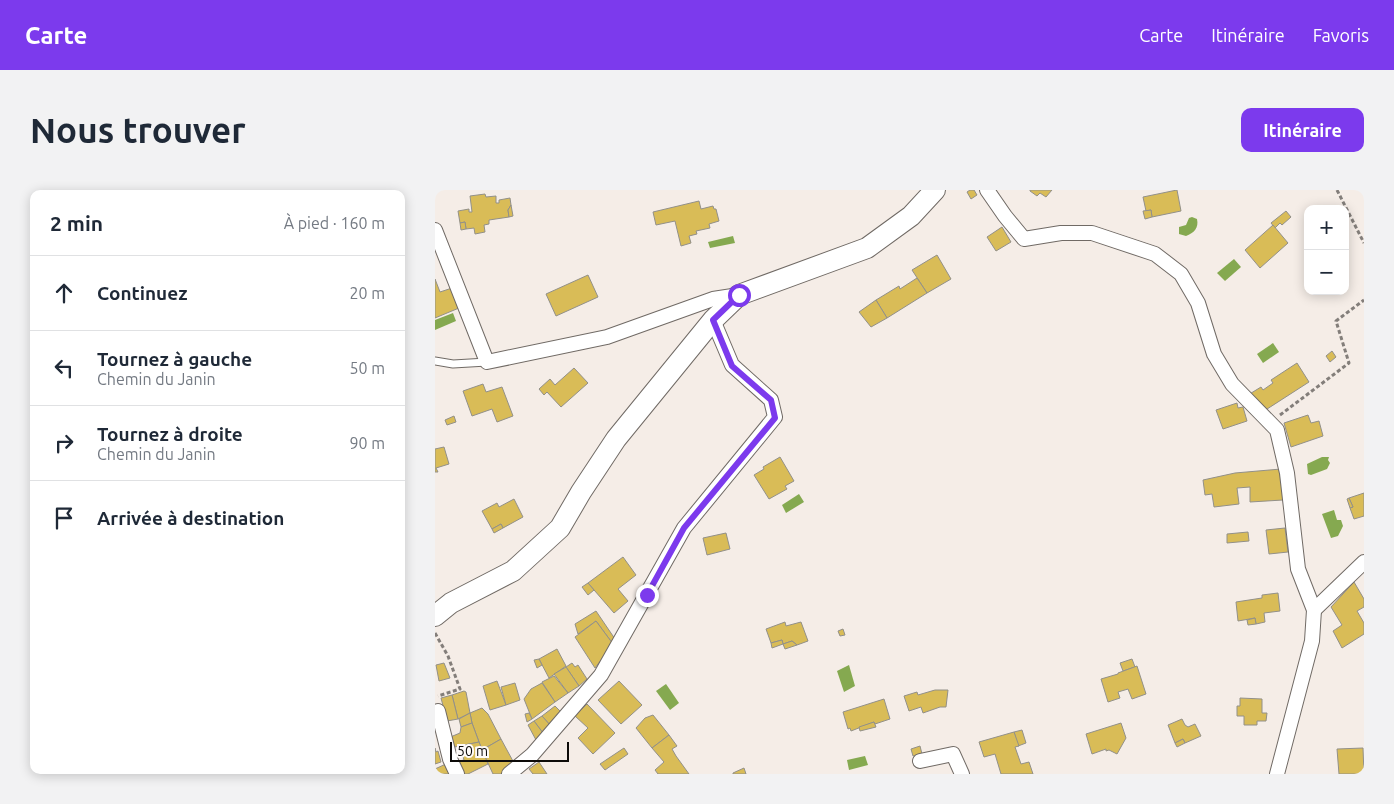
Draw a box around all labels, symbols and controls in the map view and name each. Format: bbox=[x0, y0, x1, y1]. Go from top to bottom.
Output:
text: Carte bbox=[25, 22, 87, 49]
text: Carte bbox=[1139, 25, 1183, 45]
text: Itinéraire bbox=[1211, 25, 1285, 45]
text: Favoris bbox=[1313, 25, 1369, 45]
button: Itinéraire bbox=[1241, 108, 1364, 152]
text: Nous trouver bbox=[30, 110, 246, 150]
map controls bbox=[1304, 205, 1349, 295]
button: + bbox=[1304, 205, 1349, 250]
text: 2 min bbox=[50, 211, 103, 235]
text: À pied · 160 m bbox=[284, 214, 385, 232]
button: − bbox=[1304, 250, 1349, 295]
icon: ahead bbox=[50, 279, 78, 307]
text: Continuez bbox=[97, 282, 187, 304]
text: 20 m bbox=[349, 284, 385, 302]
route start bbox=[728, 284, 751, 307]
text: Tournez à gauche bbox=[97, 348, 252, 370]
icon: left bbox=[50, 354, 78, 382]
text: 50 m bbox=[349, 359, 385, 377]
text: Chemin du Janin bbox=[97, 370, 216, 388]
text: Tournez à droite bbox=[97, 423, 243, 445]
icon: right bbox=[50, 429, 78, 457]
text: 90 m bbox=[349, 434, 385, 452]
text: Chemin du Janin bbox=[97, 445, 216, 463]
icon: arrive bbox=[50, 504, 78, 532]
text: Arrivée à destination bbox=[97, 507, 284, 529]
route end bbox=[636, 584, 659, 607]
scale bar bbox=[450, 739, 569, 762]
text: 50 m bbox=[457, 743, 488, 759]

